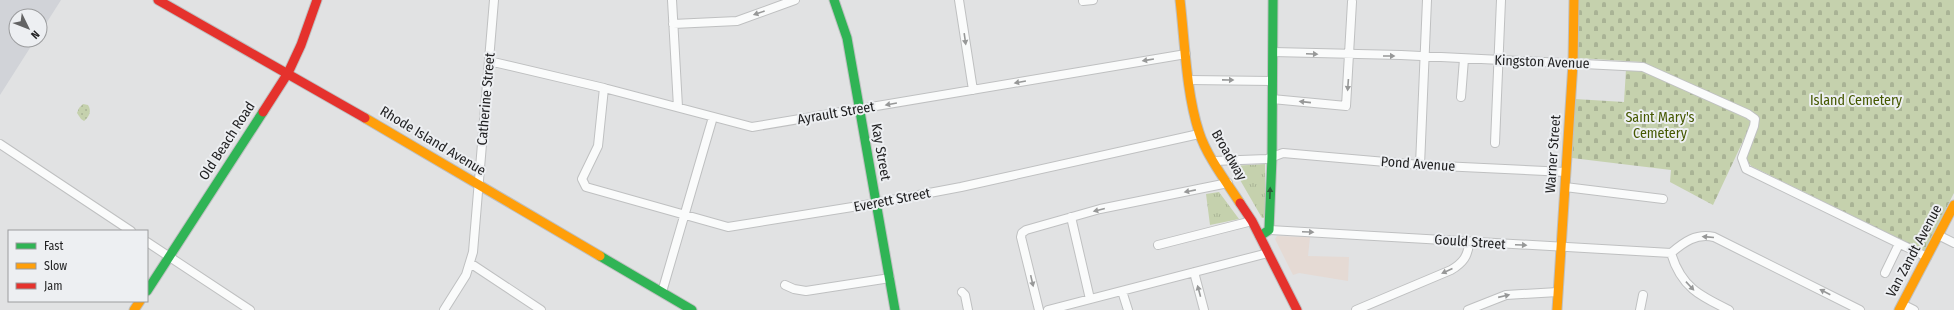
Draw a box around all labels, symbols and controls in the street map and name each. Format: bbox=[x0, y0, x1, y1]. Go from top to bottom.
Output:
north arrow bbox=[8, 8, 48, 48]
one-way arrow bbox=[752, 11, 764, 17]
text: N bbox=[28, 28, 42, 41]
one-way arrow bbox=[962, 33, 968, 45]
street label: Catherine Street bbox=[473, 51, 499, 146]
one-way arrow bbox=[1306, 51, 1319, 57]
street label: Kingston Avenue bbox=[1494, 52, 1590, 72]
one-way arrow bbox=[1383, 53, 1396, 59]
one-way arrow bbox=[1142, 58, 1154, 64]
one-way arrow bbox=[1222, 77, 1235, 83]
one-way arrow bbox=[1013, 79, 1026, 85]
one-way arrow bbox=[1344, 79, 1351, 91]
park label: Island Cemetery bbox=[1810, 92, 1903, 109]
street label: Ayrault Street bbox=[796, 98, 876, 128]
street label: Old Beach Road bbox=[195, 99, 259, 183]
one-way arrow bbox=[1299, 99, 1312, 105]
one-way arrow bbox=[885, 101, 897, 107]
street label: Rhode Island Avenue bbox=[377, 103, 489, 179]
park label: Saint Mary's Cemetery bbox=[1625, 109, 1695, 142]
street label: Warner Street bbox=[1542, 114, 1564, 194]
street label: Kay Street bbox=[868, 122, 894, 182]
street label: Broadway bbox=[1208, 127, 1251, 184]
street label: Pond Avenue bbox=[1380, 153, 1456, 175]
street label: Everett Street bbox=[852, 184, 932, 216]
one-way arrow bbox=[1267, 187, 1274, 199]
one-way arrow bbox=[1184, 188, 1196, 194]
street label: Van Zandt Avenue bbox=[1883, 202, 1946, 300]
one-way arrow bbox=[1093, 207, 1105, 213]
one-way arrow bbox=[1302, 229, 1315, 235]
legend bbox=[8, 230, 148, 302]
street label: Gould Street bbox=[1434, 231, 1507, 253]
one-way arrow bbox=[1702, 234, 1714, 240]
text: Fast bbox=[44, 239, 63, 253]
one-way arrow bbox=[1515, 242, 1527, 249]
text: Slow bbox=[44, 259, 67, 273]
one-way arrow bbox=[1442, 268, 1453, 274]
one-way arrow bbox=[1029, 275, 1035, 287]
text: Jam bbox=[44, 279, 62, 293]
one-way arrow bbox=[1686, 281, 1695, 291]
one-way arrow bbox=[1196, 285, 1202, 297]
one-way arrow bbox=[1820, 289, 1831, 296]
one-way arrow bbox=[1498, 293, 1510, 299]

